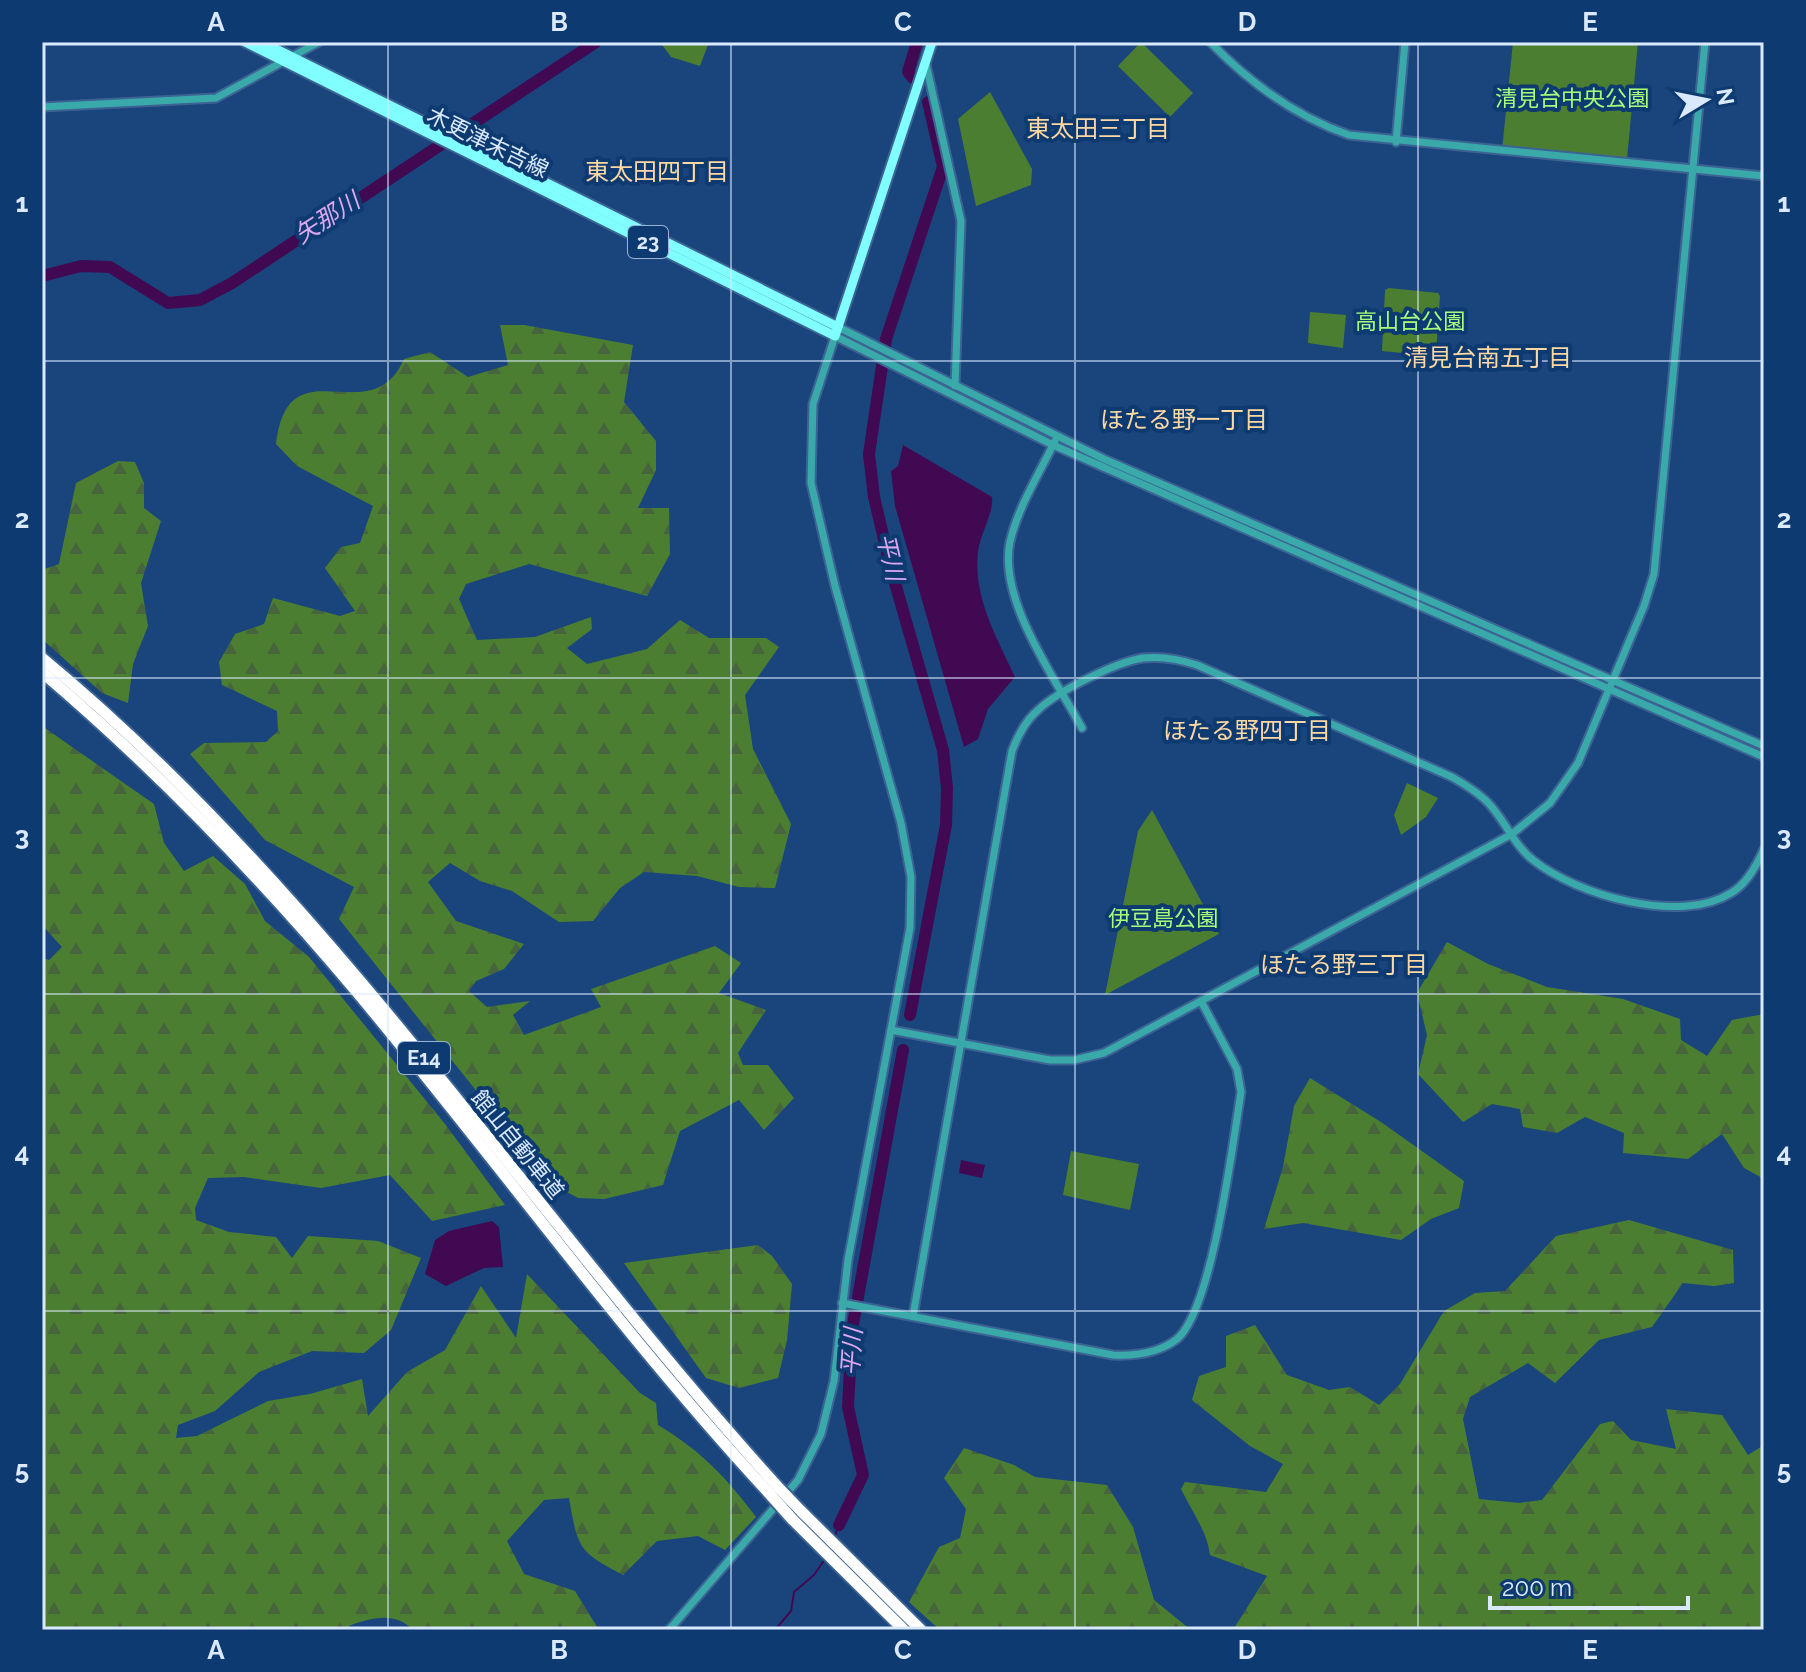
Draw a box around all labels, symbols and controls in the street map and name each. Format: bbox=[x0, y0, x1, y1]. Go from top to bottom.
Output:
text: A bbox=[207, 7, 225, 37]
text: B bbox=[550, 7, 568, 37]
text: C bbox=[894, 7, 912, 37]
text: D bbox=[1238, 7, 1256, 37]
text: E bbox=[1582, 7, 1598, 37]
north arrow bbox=[1666, 60, 1746, 140]
park label: 清見台中央公園 bbox=[1495, 85, 1649, 111]
text: N bbox=[1711, 86, 1740, 107]
street label: 木更津末吉線 bbox=[423, 101, 553, 183]
district label: 東太田三丁目 bbox=[1026, 114, 1170, 143]
district label: 東太田四丁目 bbox=[585, 157, 729, 186]
water label: 矢那川 bbox=[289, 184, 367, 249]
text: 1 bbox=[16, 188, 29, 218]
text: 1 bbox=[1778, 188, 1791, 218]
road number: 23 bbox=[628, 226, 668, 258]
park label: 高山台公園 bbox=[1355, 308, 1465, 334]
district label: 清見台南五丁目 bbox=[1404, 343, 1572, 372]
district label: ほたる野一丁目 bbox=[1100, 405, 1268, 434]
text: 2 bbox=[15, 504, 29, 534]
text: 2 bbox=[1777, 504, 1791, 534]
water label: 平川 bbox=[871, 530, 911, 586]
district label: ほたる野四丁目 bbox=[1163, 716, 1331, 745]
text: 3 bbox=[15, 821, 29, 851]
text: 3 bbox=[1777, 821, 1791, 851]
park label: 伊豆島公園 bbox=[1108, 905, 1218, 931]
district label: ほたる野三丁目 bbox=[1260, 950, 1428, 979]
road number: E14 bbox=[398, 1042, 450, 1074]
street label: 館山自動車道 bbox=[466, 1085, 570, 1203]
text: 4 bbox=[15, 1138, 29, 1168]
text: 4 bbox=[1777, 1138, 1791, 1168]
water label: 平川 bbox=[835, 1324, 868, 1377]
text: 5 bbox=[15, 1455, 29, 1485]
text: 5 bbox=[1777, 1455, 1791, 1485]
scale bar bbox=[1490, 1560, 1688, 1610]
text: 200 m bbox=[1502, 1573, 1572, 1602]
text: A bbox=[207, 1635, 225, 1665]
text: B bbox=[550, 1635, 568, 1665]
text: C bbox=[894, 1635, 912, 1665]
text: D bbox=[1238, 1635, 1256, 1665]
text: E bbox=[1582, 1635, 1598, 1665]

